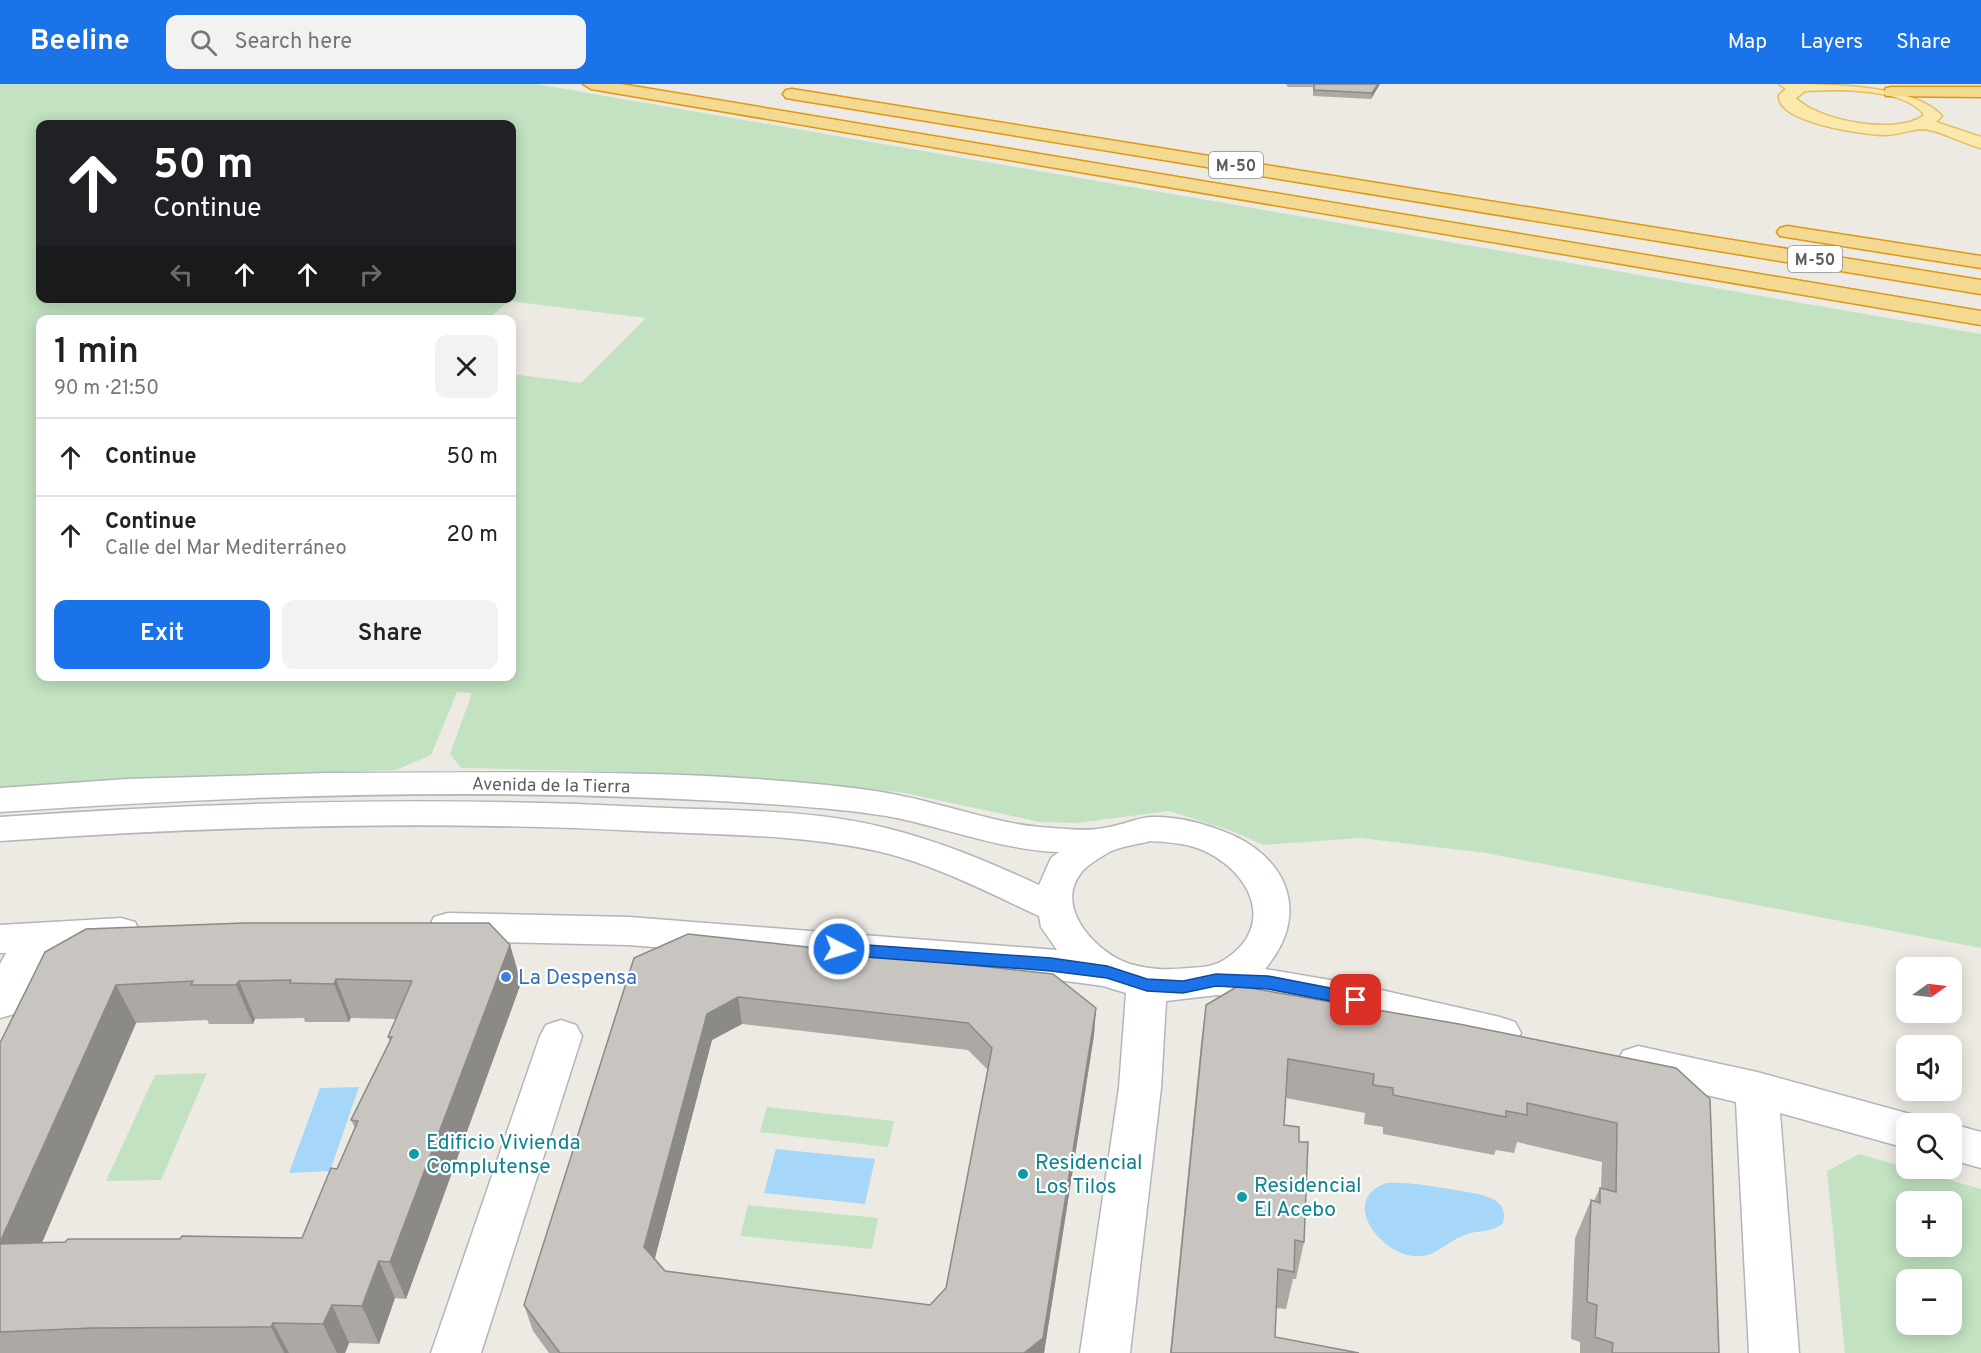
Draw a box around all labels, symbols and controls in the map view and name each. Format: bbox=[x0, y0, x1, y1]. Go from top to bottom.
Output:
search box bbox=[166, 15, 586, 69]
text: Beeline bbox=[30, 24, 130, 60]
icon: search bbox=[187, 26, 220, 59]
text: Search here bbox=[235, 29, 352, 56]
text: Map bbox=[1728, 29, 1767, 56]
text: Layers bbox=[1800, 29, 1863, 56]
text: Share bbox=[1896, 29, 1951, 56]
text: 50 m bbox=[153, 140, 254, 193]
icon: ahead bbox=[54, 144, 132, 222]
road number: M-50 bbox=[1209, 152, 1263, 178]
text: Continue bbox=[153, 192, 262, 226]
road number: M-50 bbox=[1788, 246, 1842, 272]
icon: left bbox=[165, 258, 198, 291]
icon: ahead bbox=[228, 258, 261, 291]
icon: ahead bbox=[291, 258, 324, 291]
icon: right bbox=[354, 258, 387, 291]
text: 1 min bbox=[54, 330, 139, 376]
button: close bbox=[435, 335, 498, 398]
text: 90 m · 21:50 bbox=[54, 376, 159, 402]
icon: ahead bbox=[54, 441, 87, 474]
text: Continue bbox=[105, 444, 196, 471]
text: 50 m bbox=[446, 444, 498, 471]
text: Continue bbox=[105, 509, 196, 536]
icon: ahead bbox=[54, 519, 87, 552]
text: 20 m bbox=[447, 522, 498, 549]
text: Calle del Mar Mediterráneo bbox=[105, 536, 347, 562]
button: Exit bbox=[54, 600, 270, 669]
button: Share bbox=[282, 600, 498, 669]
street label: Avenida de la Tierra bbox=[472, 774, 630, 799]
position arrow bbox=[807, 917, 871, 981]
north arrow bbox=[1896, 957, 1962, 1023]
map controls bbox=[1896, 957, 1962, 1335]
place label: La Despensa bbox=[518, 965, 637, 992]
marker: La Despensa bbox=[499, 970, 513, 984]
pin bbox=[1330, 974, 1381, 1025]
icon: arrive bbox=[1339, 983, 1372, 1016]
button: sound bbox=[1896, 1035, 1962, 1101]
button: search bbox=[1896, 1113, 1962, 1179]
place label: Edificio Vivienda Complutense bbox=[426, 1130, 581, 1181]
marker: Edificio Vivienda Complutense bbox=[407, 1147, 421, 1161]
place label: Residencial Los Tilos bbox=[1035, 1150, 1143, 1201]
marker: Residencial Los Tilos bbox=[1016, 1167, 1030, 1181]
place label: Residencial El Acebo bbox=[1254, 1173, 1362, 1224]
marker: Residencial El Acebo bbox=[1235, 1190, 1249, 1204]
button: + bbox=[1896, 1191, 1962, 1257]
button: − bbox=[1896, 1269, 1962, 1335]

